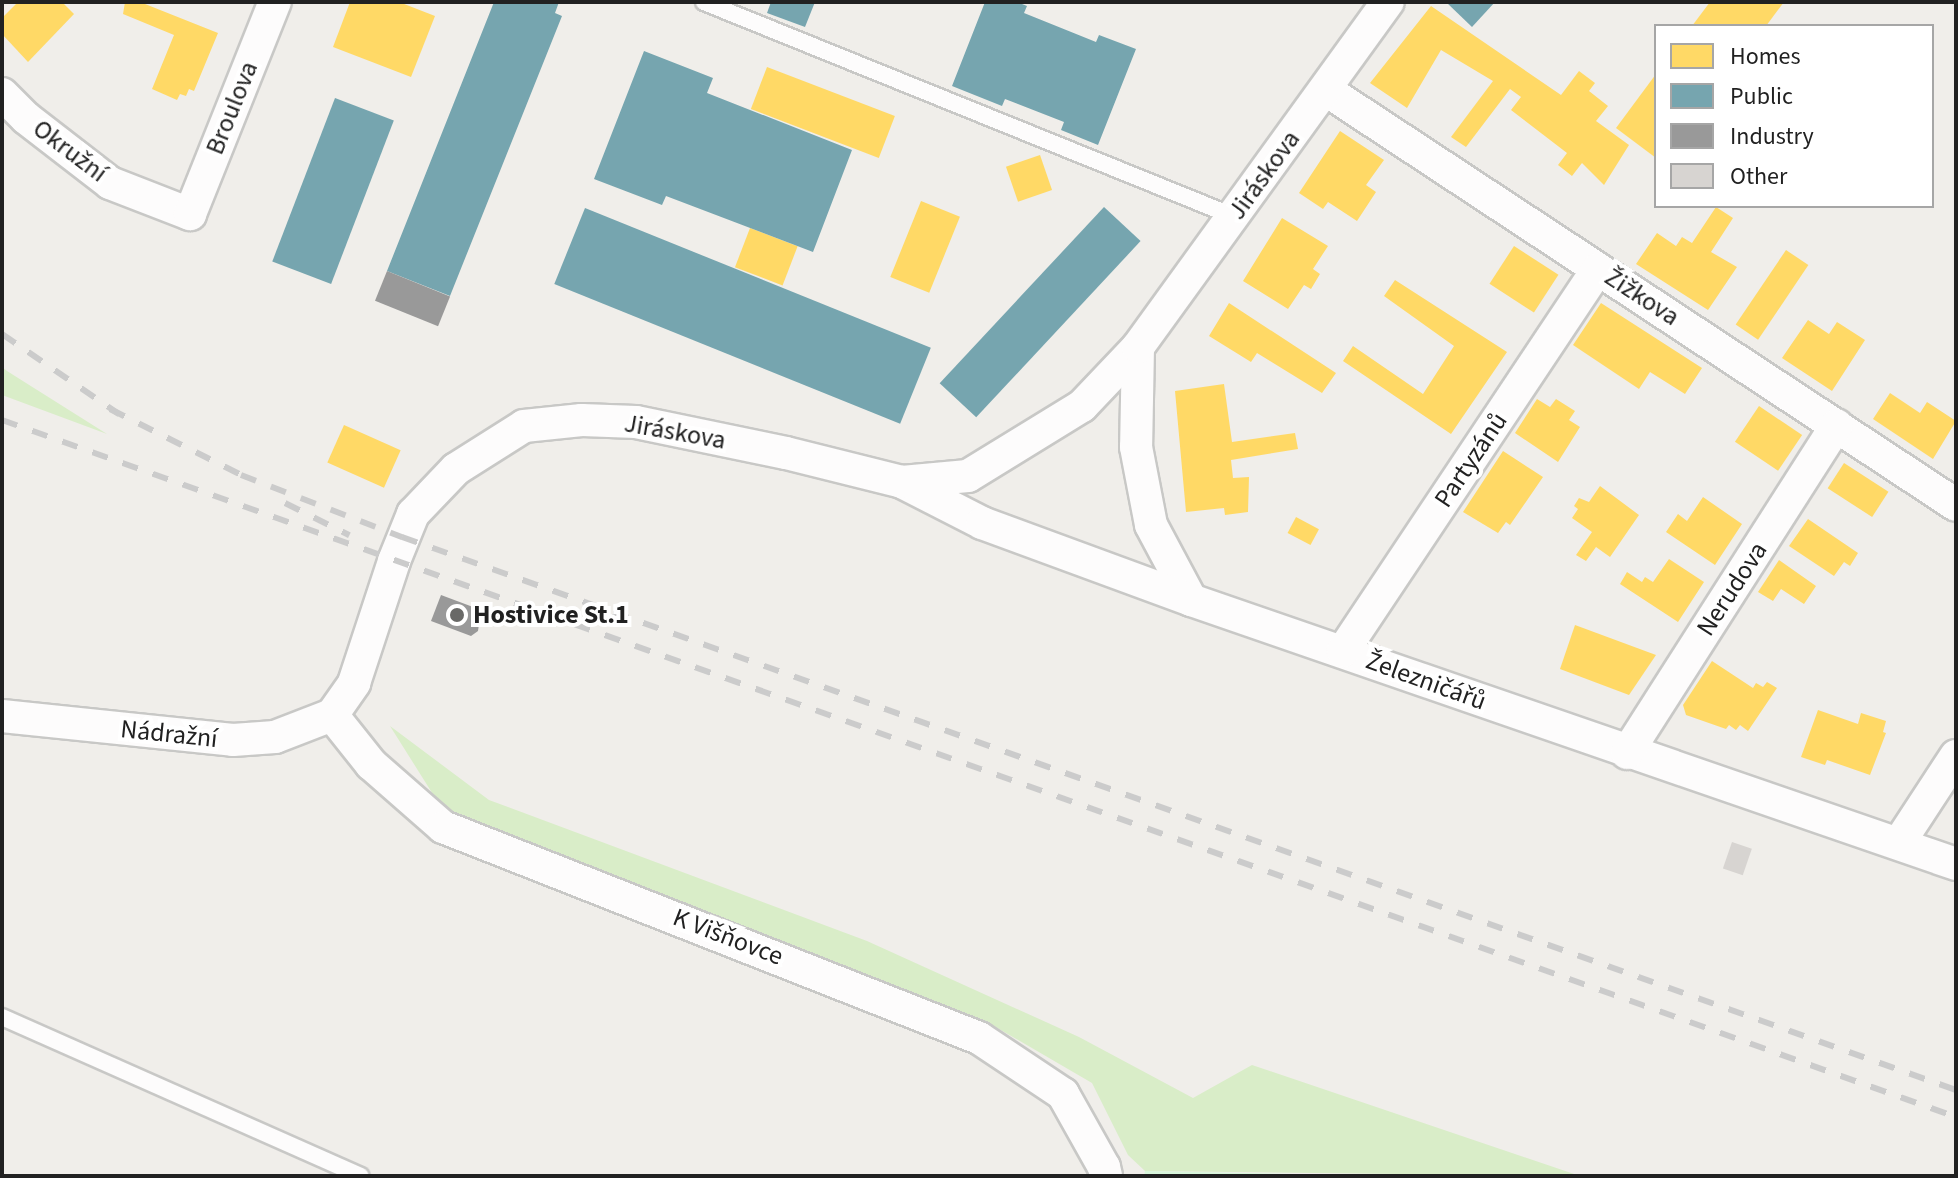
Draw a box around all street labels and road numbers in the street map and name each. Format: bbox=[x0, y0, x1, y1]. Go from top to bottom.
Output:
street label: Broulova bbox=[199, 57, 265, 159]
street label: Okružní bbox=[27, 113, 113, 189]
street label: Jiráskova bbox=[1221, 124, 1307, 226]
street label: Žižkova bbox=[1599, 261, 1685, 333]
street label: Partyzánů bbox=[1428, 407, 1514, 513]
street label: Jiráskova bbox=[622, 408, 728, 456]
street label: Nerudova bbox=[1690, 536, 1774, 642]
street label: Železničářů bbox=[1362, 645, 1490, 717]
street label: Nádražní bbox=[119, 713, 219, 755]
street label: K Višňovce bbox=[669, 902, 787, 972]

